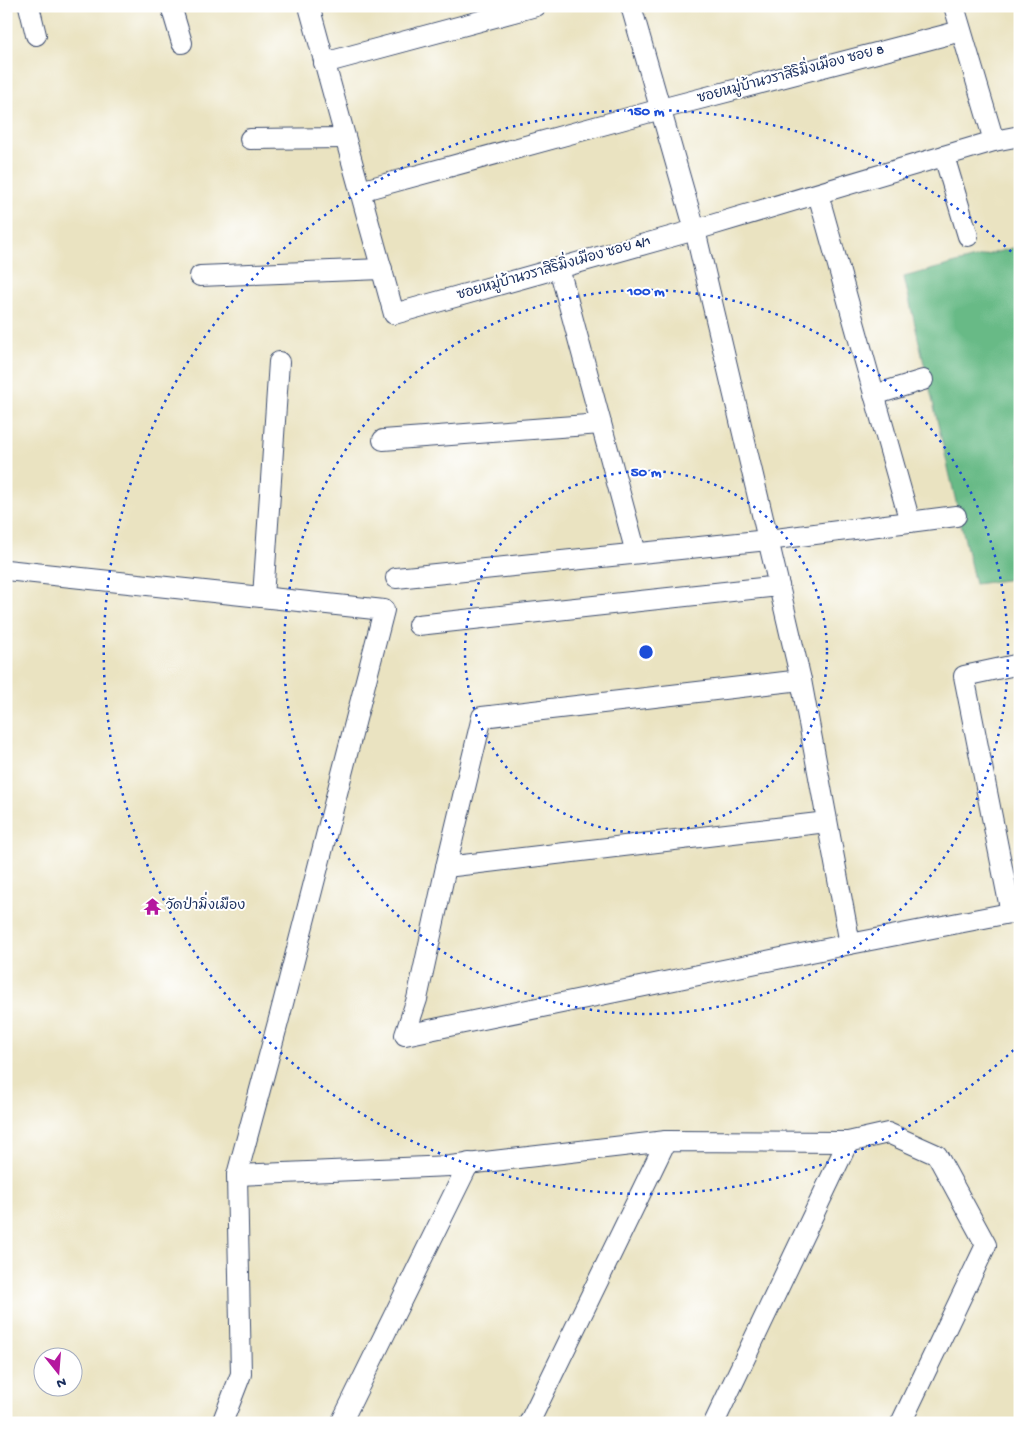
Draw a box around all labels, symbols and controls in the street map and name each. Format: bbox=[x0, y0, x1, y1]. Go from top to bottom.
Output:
street label: ซอยหมู่บ้านวราสิริมิ่งเมือง ซอย 8 bbox=[694, 36, 887, 108]
text: 150 m bbox=[627, 103, 665, 121]
street label: ซอยหมู่บ้านวราสิริมิ่งเมือง ซอย 4/1 bbox=[453, 227, 653, 305]
text: 100 m bbox=[626, 283, 665, 301]
text: 50 m bbox=[631, 464, 662, 482]
centre of rings bbox=[637, 643, 655, 661]
place label: วัดป่ามิ่งเมือง bbox=[166, 891, 245, 915]
temple icon: วัดป่ามิ่งเมือง bbox=[142, 896, 162, 916]
north arrow bbox=[32, 1346, 82, 1396]
text: N bbox=[54, 1373, 68, 1392]

